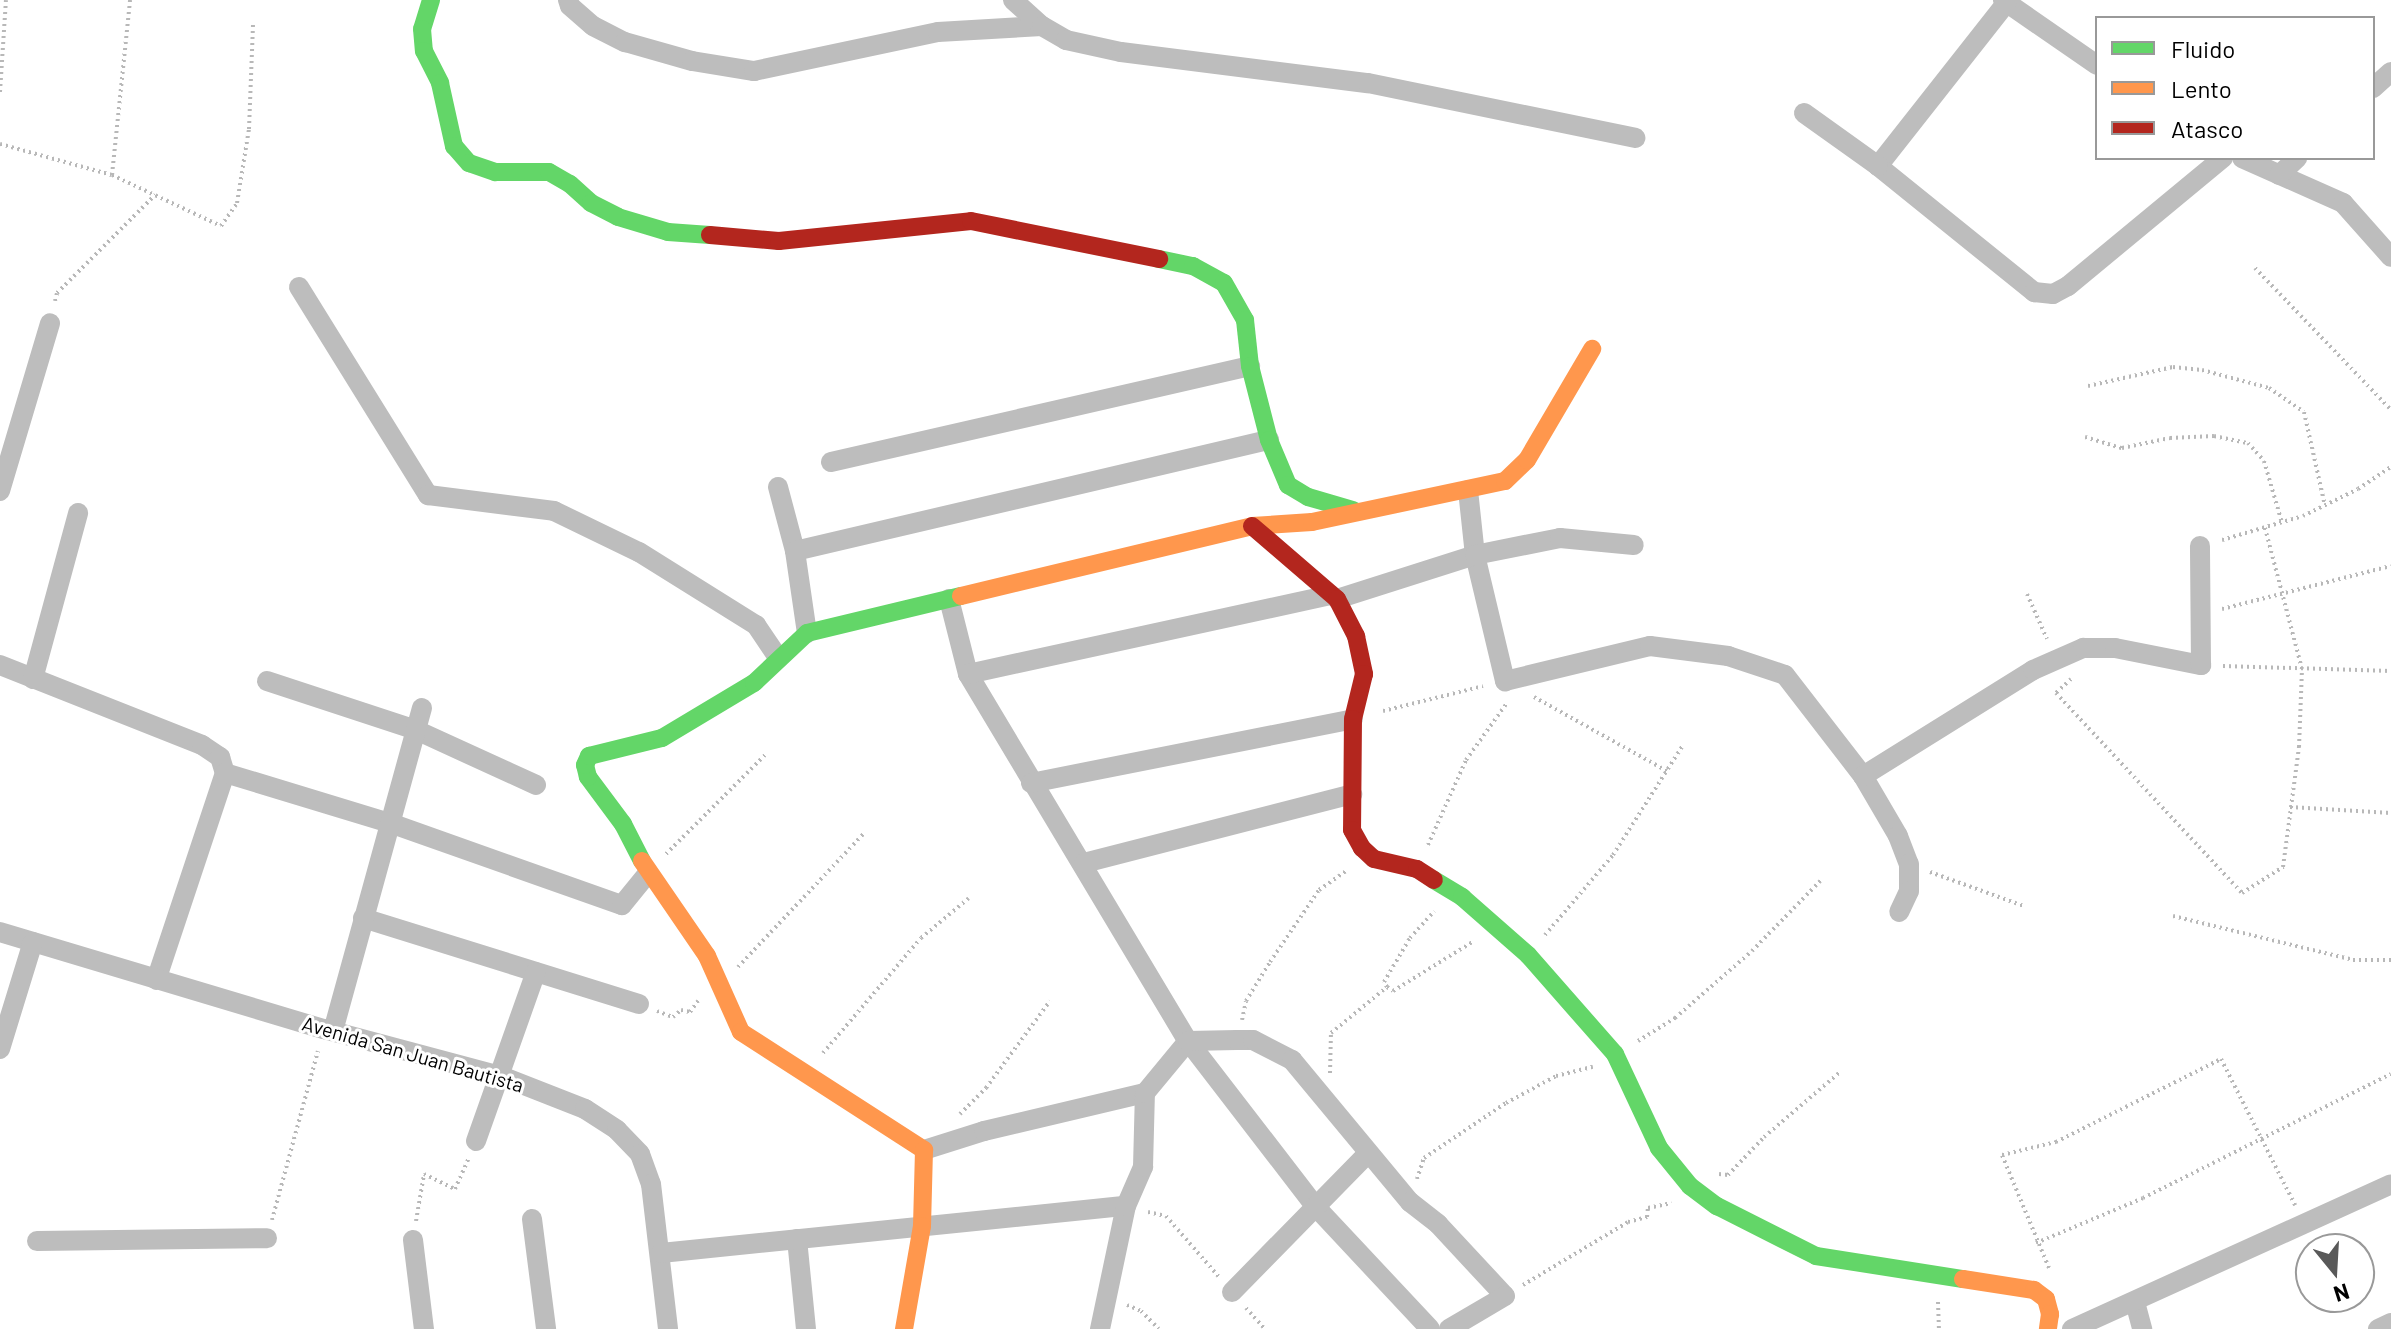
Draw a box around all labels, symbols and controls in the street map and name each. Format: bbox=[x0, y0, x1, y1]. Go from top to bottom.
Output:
legend bbox=[2095, 16, 2375, 160]
text: Fluido bbox=[2171, 34, 2235, 63]
text: Lento bbox=[2171, 74, 2232, 103]
text: Atasco bbox=[2171, 114, 2243, 143]
street label: Avenida San Juan Bautista bbox=[300, 1011, 526, 1097]
north arrow bbox=[2295, 1233, 2375, 1313]
text: N bbox=[2331, 1279, 2353, 1309]

